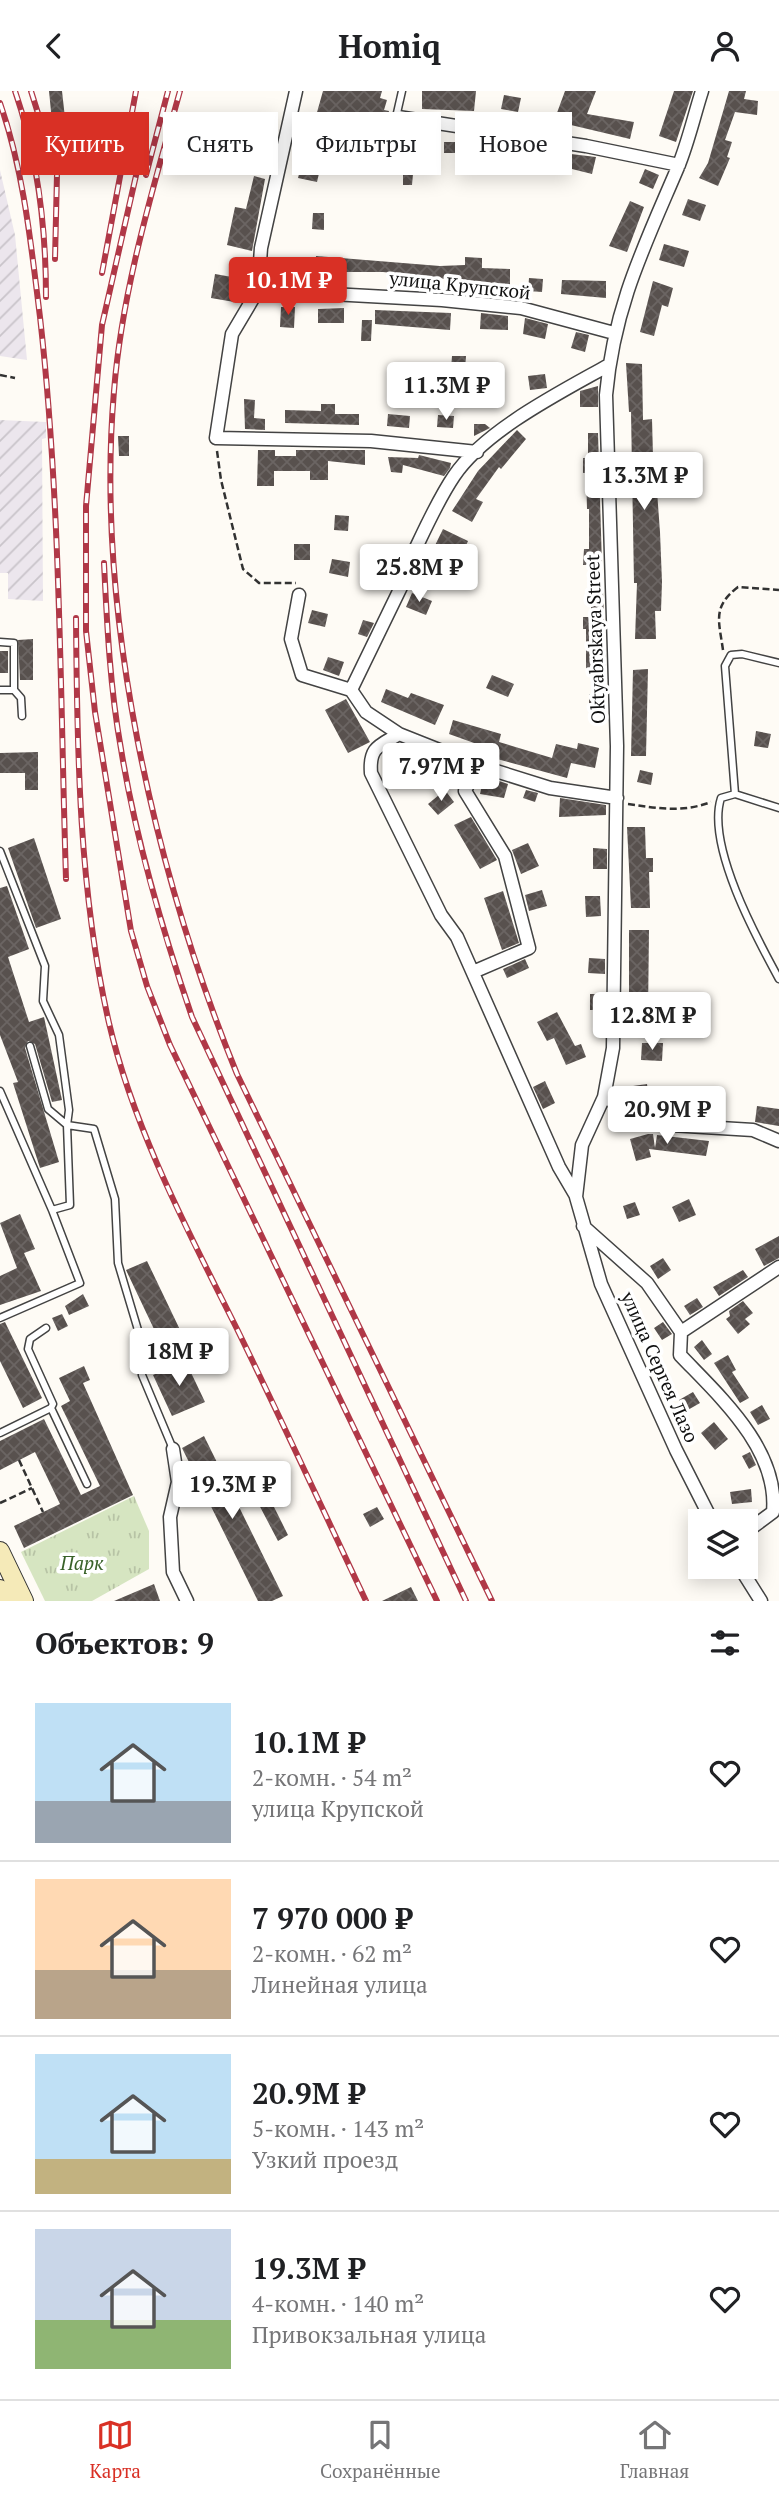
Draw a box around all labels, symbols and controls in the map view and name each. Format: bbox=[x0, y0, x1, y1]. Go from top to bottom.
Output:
text: Homiq bbox=[338, 25, 441, 67]
icon: back bbox=[35, 27, 73, 65]
icon: person bbox=[706, 27, 744, 65]
chip: Купить bbox=[21, 112, 149, 175]
chip: Снять bbox=[163, 112, 278, 175]
chip: Фильтры bbox=[292, 112, 441, 175]
chip: Новое bbox=[455, 112, 572, 175]
pin: 10.1M ₽ bbox=[223, 257, 353, 317]
text: 10.1M ₽ bbox=[245, 264, 331, 295]
street label: улица Крупской bbox=[387, 265, 532, 304]
pin: 11.3M ₽ bbox=[381, 363, 511, 422]
text: 11.3M ₽ bbox=[403, 369, 489, 400]
pin: 13.3M ₽ bbox=[579, 453, 709, 512]
text: 13.3M ₽ bbox=[601, 459, 687, 490]
pin: 25.8M ₽ bbox=[354, 545, 484, 604]
text: 25.8M ₽ bbox=[376, 551, 462, 582]
street label: Oktyabrskaya Street bbox=[579, 554, 610, 724]
pin: 7.97M ₽ bbox=[376, 743, 506, 803]
text: 7.97M ₽ bbox=[398, 750, 484, 781]
pin: 12.8M ₽ bbox=[587, 993, 717, 1052]
text: 12.8M ₽ bbox=[609, 999, 695, 1030]
pin: 20.9M ₽ bbox=[602, 1087, 732, 1146]
text: 20.9M ₽ bbox=[624, 1093, 710, 1124]
street label: улица Сергея Лазо bbox=[616, 1286, 705, 1446]
pin: 18M ₽ bbox=[130, 1329, 228, 1388]
text: 18M ₽ bbox=[146, 1335, 212, 1366]
pin: 19.3M ₽ bbox=[167, 1461, 297, 1521]
text: 19.3M ₽ bbox=[189, 1468, 275, 1499]
map controls bbox=[688, 1509, 758, 1579]
button: layers bbox=[688, 1509, 758, 1579]
park label: Парк bbox=[59, 1550, 104, 1575]
text: Объектов: 9 bbox=[35, 1623, 214, 1663]
icon: filters bbox=[706, 1624, 744, 1662]
text: 10.1M ₽ bbox=[252, 1722, 365, 1762]
icon: home bbox=[91, 1731, 175, 1815]
icon: heart bbox=[706, 1754, 744, 1792]
text: 2-комн. · 54 m² bbox=[252, 1762, 412, 1793]
text: улица Крупской bbox=[252, 1793, 424, 1824]
text: 7 970 000 ₽ bbox=[252, 1898, 412, 1938]
icon: home bbox=[91, 1907, 175, 1991]
icon: heart bbox=[706, 1930, 744, 1968]
text: 2-комн. · 62 m² bbox=[252, 1938, 412, 1969]
text: Линейная улица bbox=[252, 1969, 428, 2000]
text: 20.9M ₽ bbox=[252, 2073, 365, 2113]
icon: home bbox=[91, 2082, 175, 2166]
icon: heart bbox=[706, 2105, 744, 2143]
text: 5-комн. · 143 m² bbox=[252, 2113, 424, 2144]
text: Узкий проезд bbox=[252, 2144, 398, 2175]
text: 19.3M ₽ bbox=[252, 2248, 365, 2288]
icon: home bbox=[91, 2257, 175, 2341]
icon: heart bbox=[706, 2280, 744, 2318]
text: 4-комн. · 140 m² bbox=[252, 2288, 424, 2319]
text: Привокзальная улица bbox=[252, 2319, 486, 2350]
tab: Карта bbox=[90, 2416, 141, 2483]
tab: Сохранённые bbox=[320, 2416, 441, 2483]
tab: Главная bbox=[620, 2416, 689, 2483]

